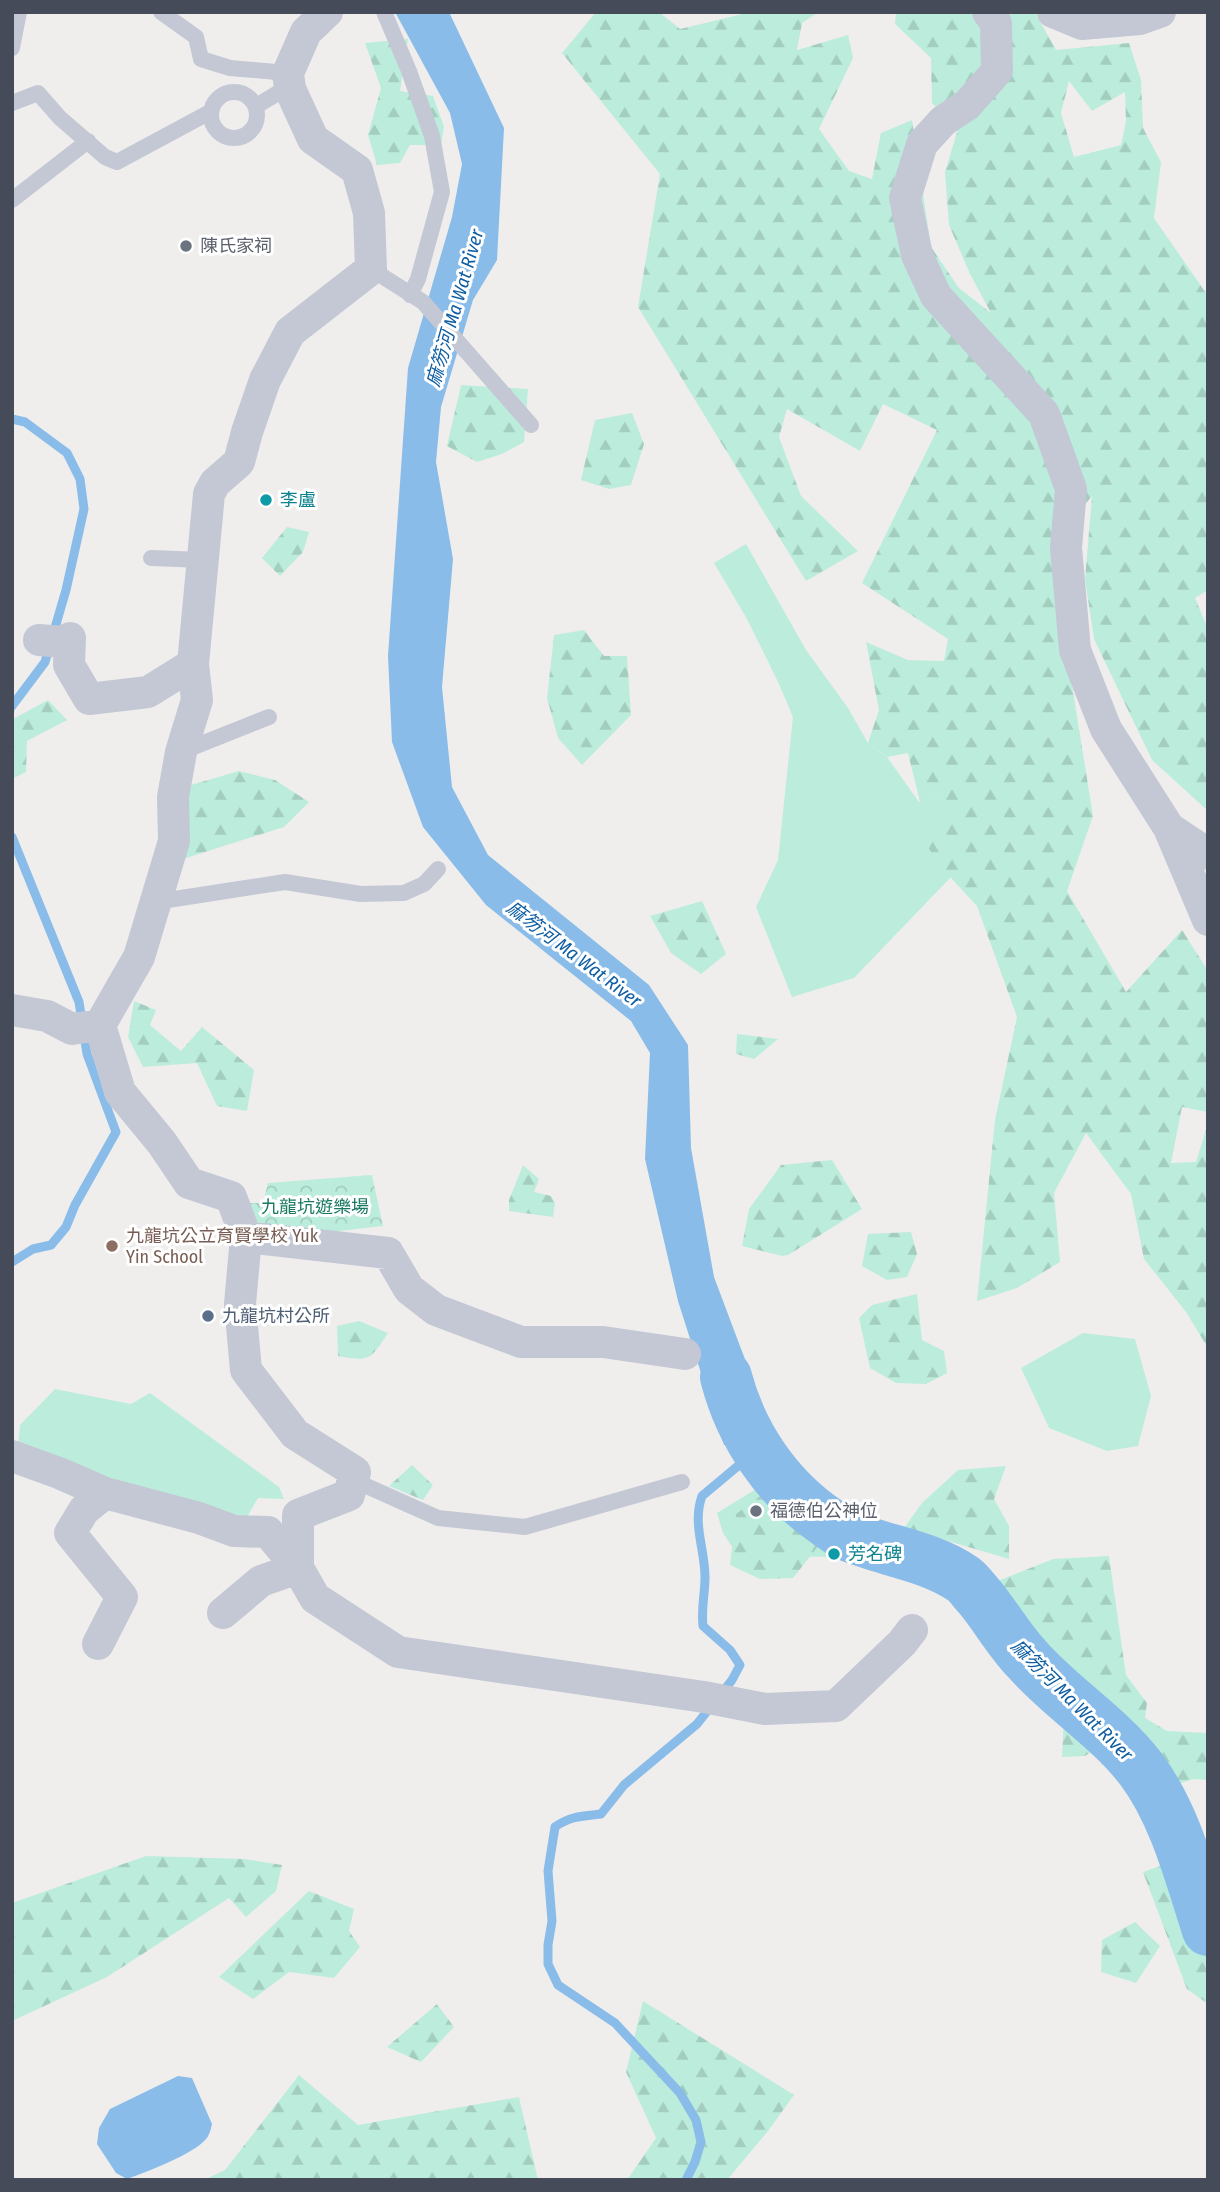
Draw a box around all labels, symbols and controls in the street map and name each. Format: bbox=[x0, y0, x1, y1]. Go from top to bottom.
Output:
water label: 麻笏河 Ma Wat River bbox=[422, 225, 489, 389]
place label: 陳氏家祠 bbox=[200, 235, 272, 257]
marker: 陳氏家祠 bbox=[178, 238, 194, 254]
place label: 李盧 bbox=[280, 489, 316, 511]
marker: 李盧 bbox=[258, 492, 274, 508]
water label: 麻笏河 Ma Wat River bbox=[502, 896, 647, 1013]
park label: 九龍坑遊樂場 bbox=[261, 1196, 369, 1218]
place label: 九龍坑公立育賢學校 Yuk Yin School bbox=[126, 1225, 319, 1268]
marker: 九龍坑公立育賢學校 Yuk Yin School bbox=[104, 1238, 120, 1254]
place label: 九龍坑村公所 bbox=[222, 1305, 330, 1327]
marker: 九龍坑村公所 bbox=[200, 1308, 216, 1324]
place label: 福德伯公神位 bbox=[770, 1500, 878, 1522]
marker: 福德伯公神位 bbox=[748, 1503, 764, 1519]
place label: 芳名碑 bbox=[848, 1543, 902, 1565]
marker: 芳名碑 bbox=[826, 1546, 842, 1562]
water label: 麻笏河 Ma Wat River bbox=[1006, 1634, 1139, 1767]

